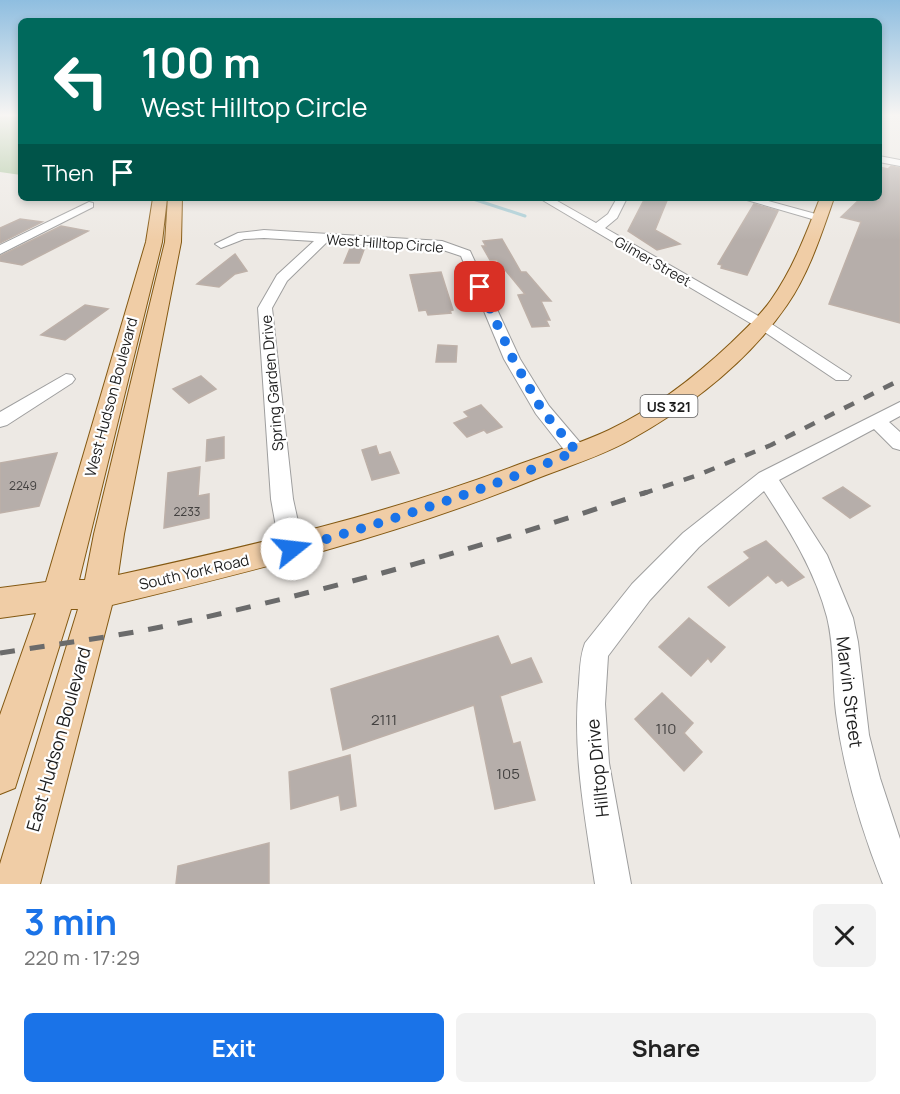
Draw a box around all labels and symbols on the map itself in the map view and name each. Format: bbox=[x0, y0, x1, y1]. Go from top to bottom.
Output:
street label: West Hilltop Circle bbox=[326, 229, 444, 257]
street label: Gilmer Street bbox=[611, 231, 695, 291]
pin bbox=[454, 261, 505, 312]
street label: Spring Garden Drive bbox=[256, 314, 288, 452]
street label: West Hudson Boulevard bbox=[80, 315, 142, 479]
road number: US 321 bbox=[640, 395, 698, 417]
house number: 2249 bbox=[9, 477, 37, 494]
house number: 2233 bbox=[174, 503, 200, 520]
position arrow bbox=[260, 517, 324, 581]
street label: South York Road bbox=[137, 549, 251, 595]
street label: Marvin Street bbox=[831, 635, 869, 749]
street label: East Hudson Boulevard bbox=[20, 644, 96, 834]
house number: 2111 bbox=[371, 709, 397, 730]
street label: Hilltop Drive bbox=[580, 718, 614, 818]
house number: 110 bbox=[656, 718, 676, 739]
house number: 105 bbox=[496, 763, 520, 784]

